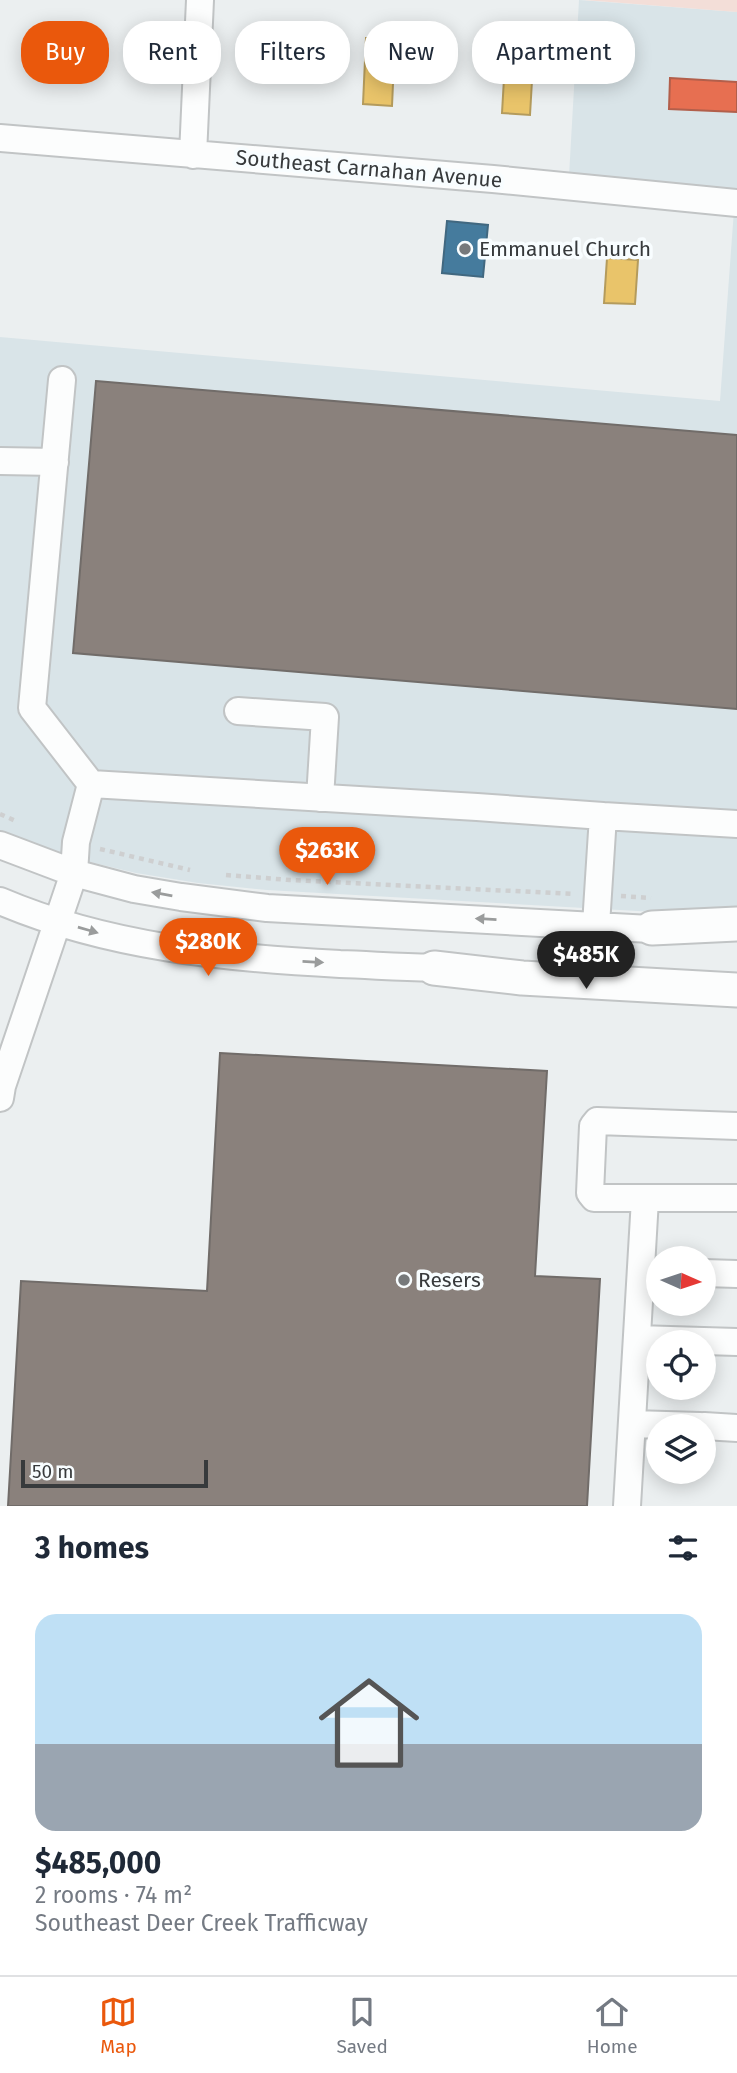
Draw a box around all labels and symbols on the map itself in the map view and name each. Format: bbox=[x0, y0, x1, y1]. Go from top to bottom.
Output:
street label: Southeast Carnahan Avenue bbox=[235, 144, 503, 194]
place label: Emmanuel Church bbox=[479, 236, 651, 262]
marker: Emmanuel Church bbox=[457, 241, 473, 257]
pin: $263K bbox=[278, 828, 376, 887]
one-way arrow bbox=[151, 888, 173, 899]
one-way arrow bbox=[475, 914, 497, 925]
pin: $280K bbox=[159, 918, 257, 978]
one-way arrow bbox=[77, 925, 99, 936]
pin: $485K bbox=[537, 932, 635, 991]
one-way arrow bbox=[302, 957, 324, 968]
north arrow bbox=[646, 1246, 716, 1316]
place label: Resers bbox=[418, 1267, 481, 1293]
marker: Resers bbox=[396, 1272, 412, 1288]
scale bar bbox=[21, 1457, 208, 1489]

